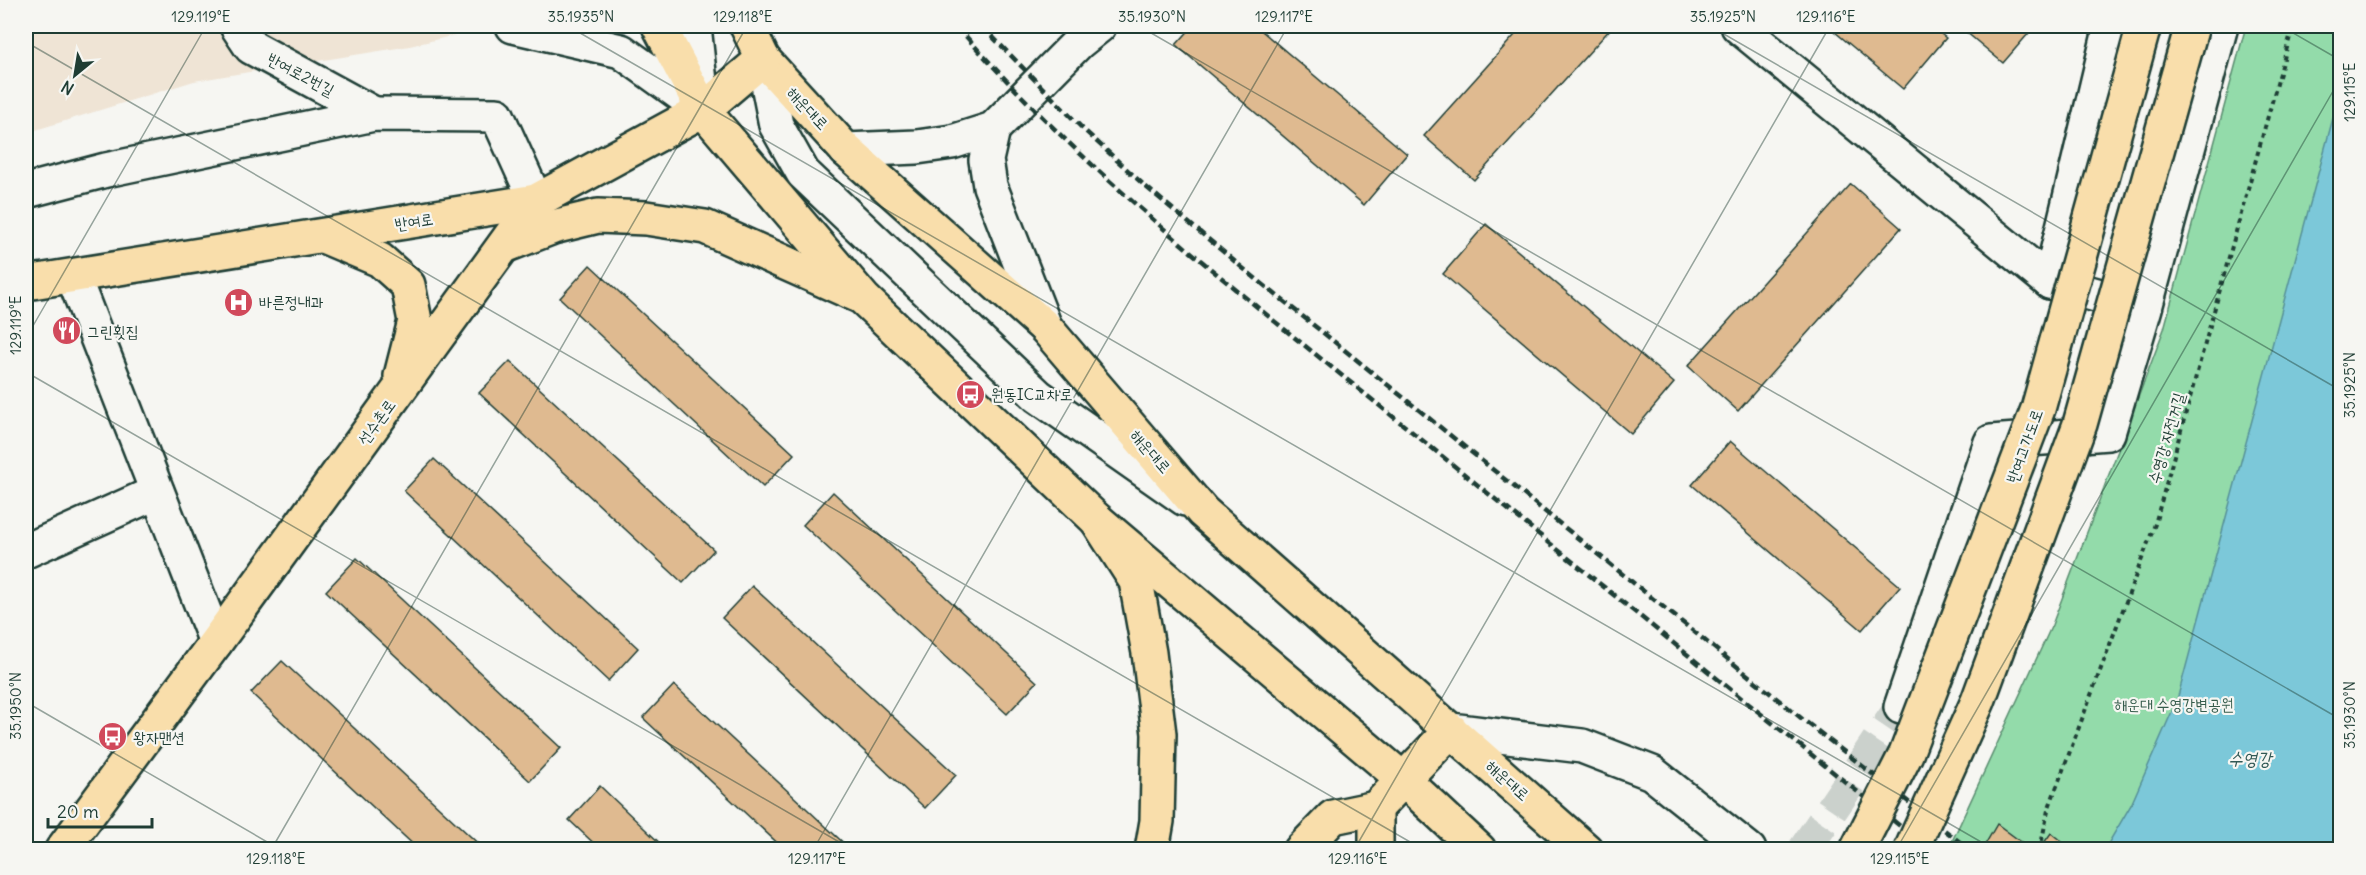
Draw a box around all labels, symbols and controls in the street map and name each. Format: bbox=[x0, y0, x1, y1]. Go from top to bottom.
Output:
text: 129.119°E bbox=[171, 7, 231, 26]
text: 35.1935°N bbox=[548, 7, 614, 26]
text: 129.118°E bbox=[713, 7, 773, 26]
text: 35.1930°N bbox=[1118, 7, 1186, 26]
text: 129.117°E bbox=[1255, 7, 1313, 26]
text: 35.1925°N bbox=[1690, 7, 1756, 26]
text: 129.116°E bbox=[1796, 7, 1856, 26]
north arrow bbox=[45, 45, 105, 105]
street label: 반여로2번길 bbox=[264, 48, 338, 100]
text: 129.115°E bbox=[2340, 62, 2359, 122]
text: N bbox=[58, 77, 77, 99]
street label: 해운대로 bbox=[783, 82, 833, 134]
street label: 반여로 bbox=[393, 208, 435, 234]
hospital icon: 바른정내과 bbox=[222, 286, 254, 318]
place label: 바른정내과 bbox=[259, 292, 324, 312]
text: 129.119°E bbox=[6, 295, 25, 355]
restaurant icon: 그린횟집 bbox=[50, 315, 82, 347]
place label: 그린횟집 bbox=[87, 321, 139, 341]
text: 35.1925°N bbox=[2340, 352, 2359, 418]
bus stop icon: 원동IC교차로 bbox=[954, 378, 986, 410]
place label: 원동IC교차로 bbox=[991, 384, 1073, 404]
street label: 수영강 자전거길 bbox=[2143, 390, 2189, 486]
street label: 선수촌로 bbox=[353, 395, 399, 449]
street label: 반여고가도로 bbox=[2001, 406, 2047, 486]
street label: 해운대로 bbox=[1127, 425, 1175, 477]
text: 35.1950°N bbox=[6, 672, 25, 740]
text: 35.1930°N bbox=[2340, 681, 2359, 749]
park label: 해운대 수영강변공원 bbox=[2114, 694, 2234, 714]
bus stop icon: 왕자맨션 bbox=[96, 721, 128, 753]
place label: 왕자맨션 bbox=[133, 727, 185, 747]
water label: 수영강 bbox=[2228, 747, 2274, 770]
street label: 해운대로 bbox=[1482, 755, 1534, 805]
scale bar bbox=[48, 791, 152, 829]
text: 20 m bbox=[57, 800, 99, 823]
text: 129.118°E bbox=[246, 849, 306, 868]
text: 129.117°E bbox=[788, 849, 846, 868]
text: 129.116°E bbox=[1328, 849, 1388, 868]
text: 129.115°E bbox=[1870, 849, 1930, 868]

